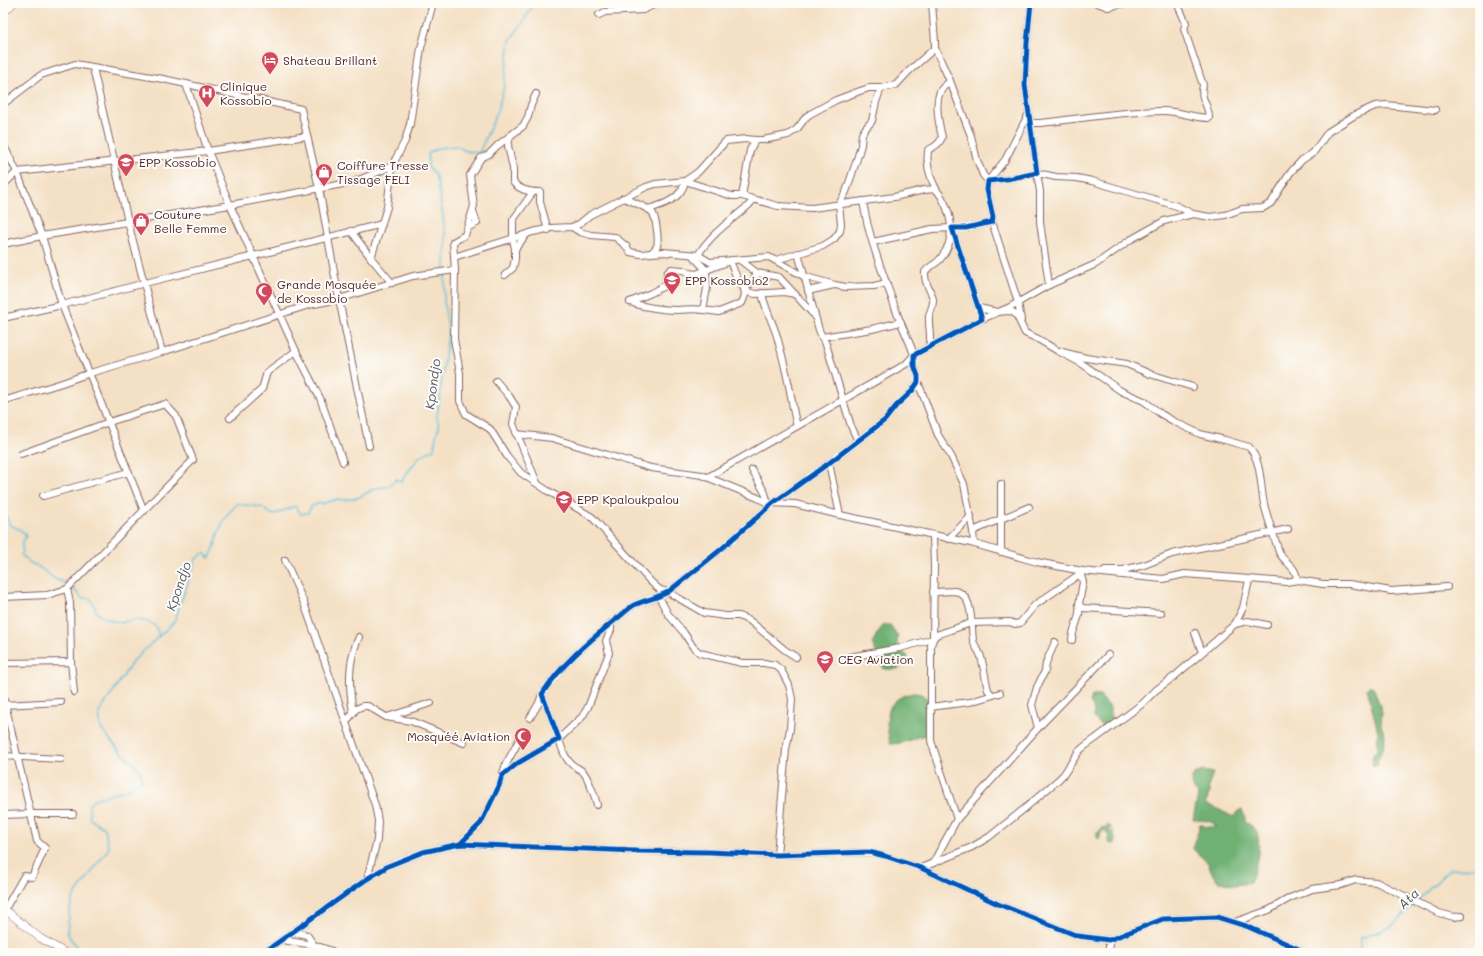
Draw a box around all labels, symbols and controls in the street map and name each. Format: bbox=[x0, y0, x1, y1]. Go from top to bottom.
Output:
hotel icon: Shateau Brillant bbox=[260, 50, 280, 75]
place label: Shateau Brillant bbox=[283, 52, 377, 68]
place label: Clinique Kossobio bbox=[220, 78, 272, 108]
hospital icon: Clinique Kossobio bbox=[197, 83, 217, 108]
school or university icon: EPP Kossobio bbox=[116, 152, 136, 177]
place label: EPP Kossobio bbox=[139, 154, 216, 170]
place label: Coiffure Tresse Tissage FELI bbox=[337, 157, 429, 187]
shop icon: Coiffure Tresse Tissage FELI bbox=[314, 162, 334, 187]
place label: Couture Belle Femme bbox=[154, 206, 227, 236]
shop icon: Couture Belle Femme bbox=[131, 211, 151, 236]
school or university icon: EPP Kossobio2 bbox=[662, 270, 682, 295]
place label: EPP Kossobio2 bbox=[685, 272, 769, 288]
place label: Grande Mosquée de Kossobio bbox=[277, 276, 377, 306]
mosque icon: Grande Mosquée de Kossobio bbox=[254, 281, 274, 306]
water label: Kpondjo bbox=[420, 357, 444, 410]
school or university icon: EPP Kpaloukpalou bbox=[554, 489, 574, 514]
place label: EPP Kpaloukpalou bbox=[577, 491, 679, 507]
water label: Kpondjo bbox=[162, 559, 194, 613]
school or university icon: CEG Aviation bbox=[815, 649, 835, 674]
place label: CEG Aviation bbox=[838, 651, 914, 667]
mosque icon: Mosquéé Aviation bbox=[513, 726, 533, 751]
place label: Mosquéé Aviation bbox=[407, 728, 510, 744]
water label: Ata bbox=[1394, 884, 1422, 912]

